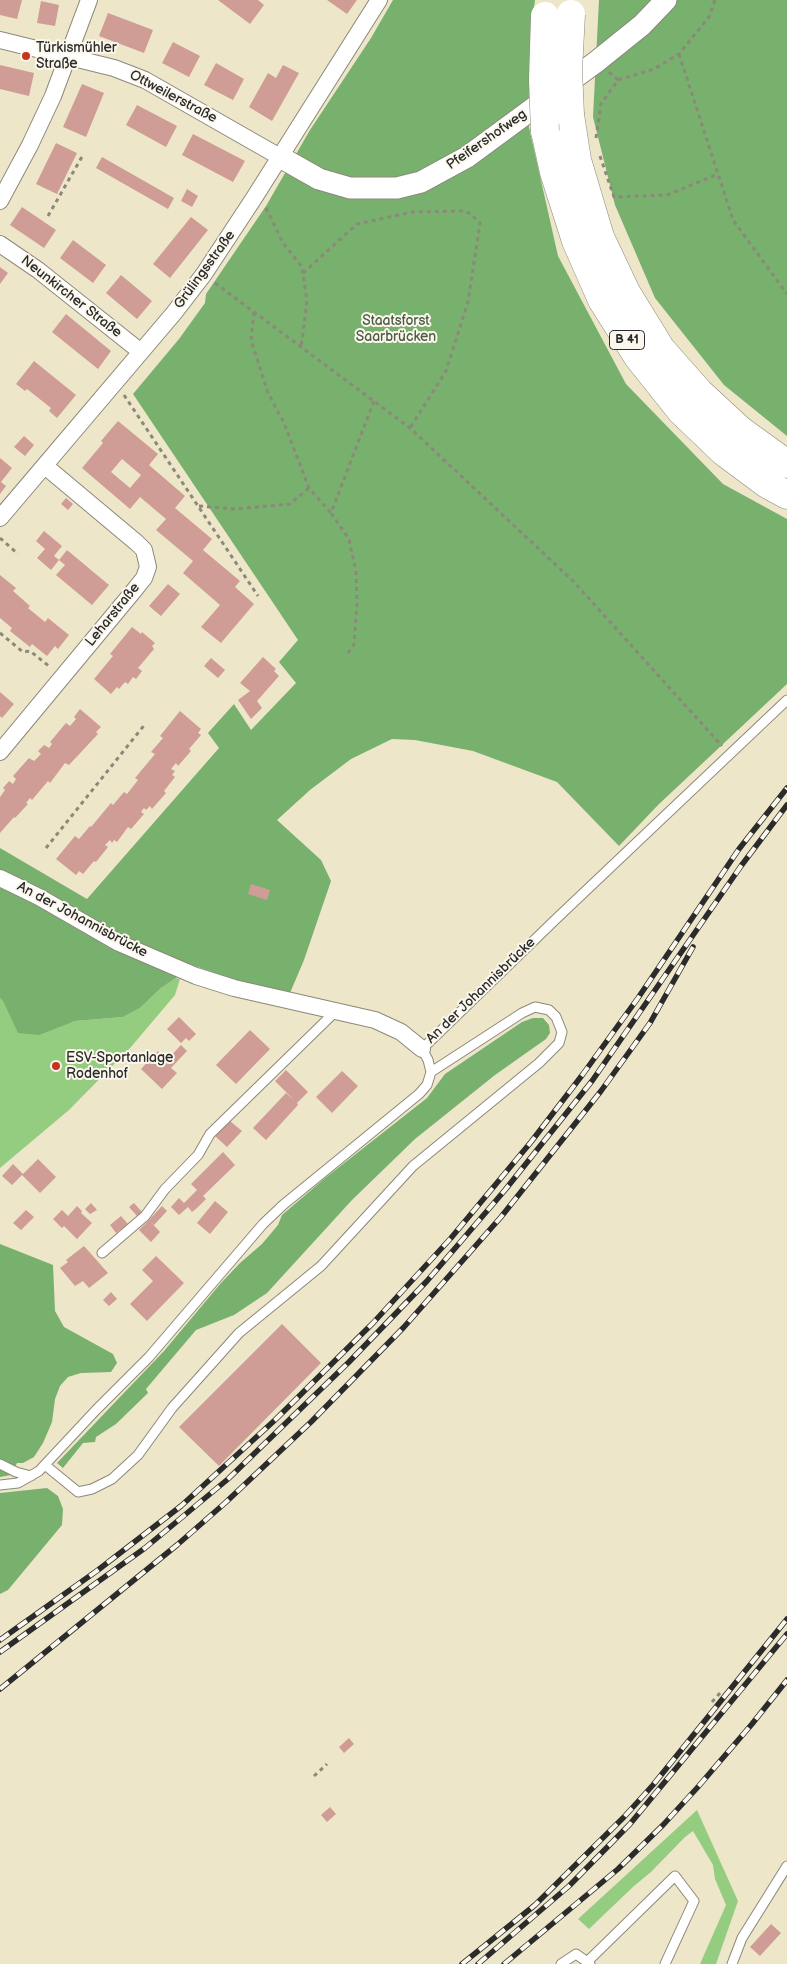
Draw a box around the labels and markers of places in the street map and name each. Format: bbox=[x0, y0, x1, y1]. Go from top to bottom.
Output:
place label: Türkismühler Straße bbox=[36, 40, 117, 72]
marker: Türkismühler Straße bbox=[20, 50, 32, 62]
place label: ESV-Sportanlage Rodenhof bbox=[66, 1050, 173, 1082]
marker: ESV-Sportanlage Rodenhof bbox=[50, 1060, 62, 1072]

